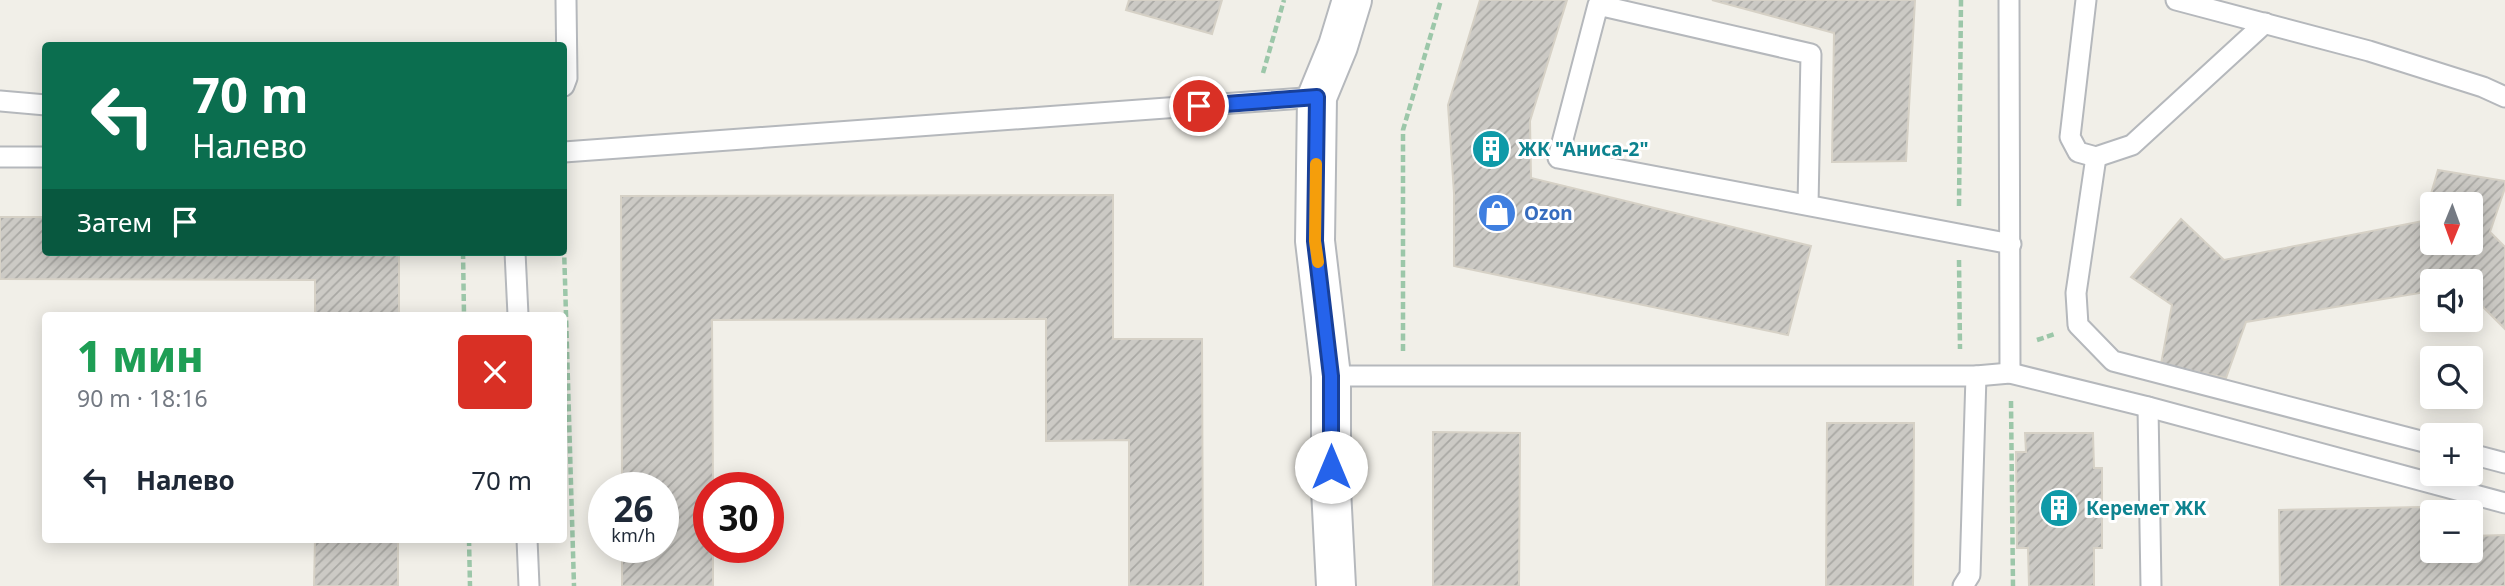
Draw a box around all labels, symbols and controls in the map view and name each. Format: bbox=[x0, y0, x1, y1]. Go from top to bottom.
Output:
text: 70 m bbox=[192, 61, 309, 127]
icon: left bbox=[77, 70, 168, 161]
pin bbox=[1169, 76, 1229, 136]
icon: arrive bbox=[1180, 87, 1218, 125]
text: Налево bbox=[192, 124, 307, 167]
building icon: ЖК "Аниса-2" bbox=[1470, 128, 1512, 170]
place label: ЖК "Аниса-2" bbox=[1518, 136, 1649, 162]
shop icon: Ozon bbox=[1476, 192, 1518, 234]
north arrow bbox=[2420, 192, 2483, 256]
map controls bbox=[2420, 192, 2483, 563]
place label: Ozon bbox=[1524, 200, 1573, 226]
icon: arrive bbox=[166, 203, 204, 241]
text: Затем bbox=[77, 204, 152, 240]
button: sound bbox=[2420, 269, 2483, 332]
text: 1 мин bbox=[77, 327, 204, 384]
button: close bbox=[458, 335, 532, 409]
button: search bbox=[2420, 346, 2483, 409]
text: 90 m · 18:16 bbox=[77, 382, 208, 414]
button: + bbox=[2420, 423, 2483, 486]
position arrow bbox=[1294, 430, 1368, 504]
icon: left bbox=[77, 461, 115, 499]
text: Налево bbox=[136, 462, 235, 498]
text: 70 m bbox=[471, 462, 532, 498]
speed limit sign: 30 bbox=[693, 472, 784, 563]
text: 26 bbox=[613, 485, 654, 532]
building icon: Керемет ЖК bbox=[2038, 487, 2080, 529]
place label: Керемет ЖК bbox=[2086, 495, 2207, 521]
button: − bbox=[2420, 500, 2483, 563]
text: km/h bbox=[611, 523, 656, 547]

